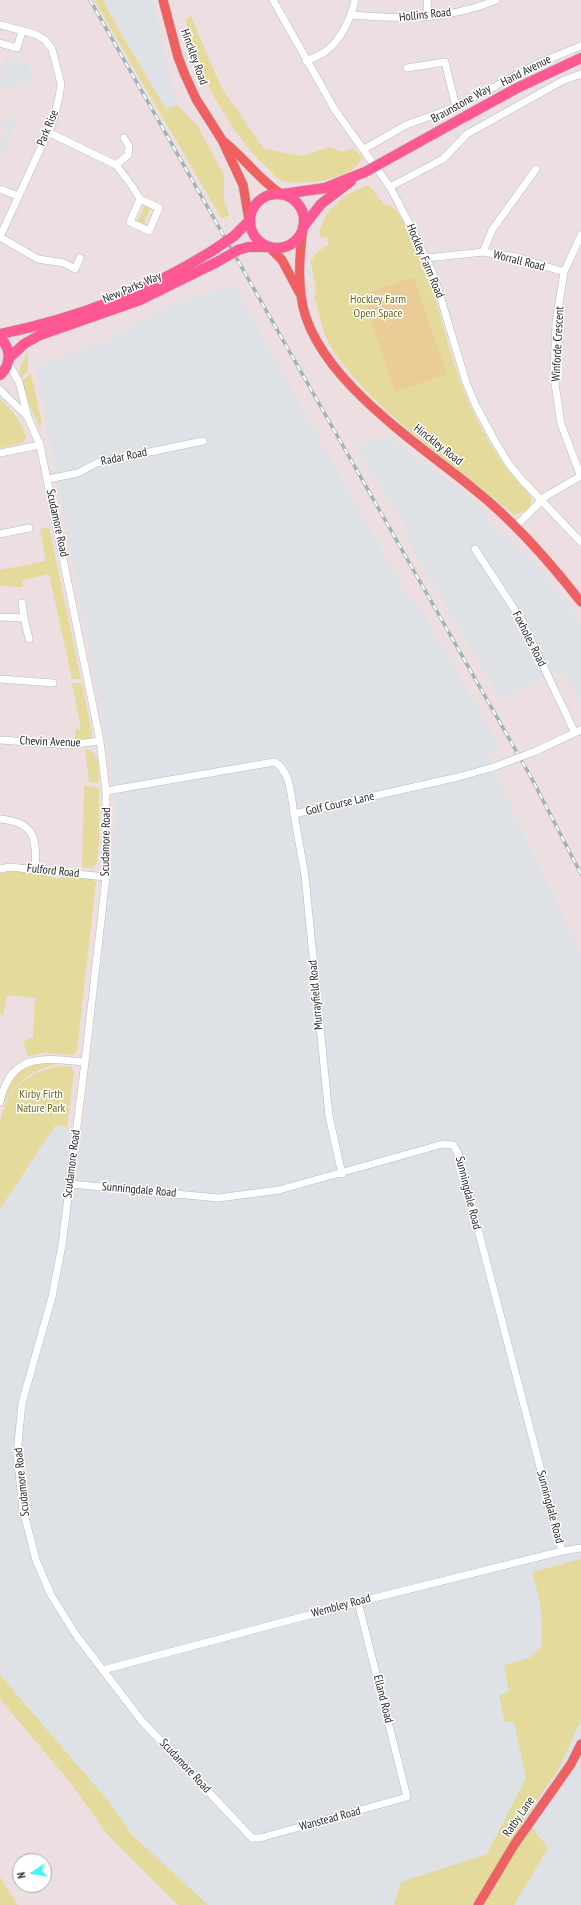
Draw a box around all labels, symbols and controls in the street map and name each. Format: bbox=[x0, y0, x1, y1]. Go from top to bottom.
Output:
street label: Hollins Road bbox=[398, 5, 452, 25]
street label: Hinckley Road bbox=[177, 27, 211, 87]
street label: Hand Avenue bbox=[498, 52, 554, 90]
street label: Braunstone Way bbox=[428, 82, 494, 126]
street label: Park Rise bbox=[34, 108, 62, 148]
street label: Hockley Farm Road bbox=[403, 222, 447, 300]
street label: Worrall Road bbox=[492, 248, 546, 274]
street label: New Parks Way bbox=[100, 269, 164, 307]
park label: Hockley Farm Open Space bbox=[350, 293, 406, 321]
street label: Winforde Crescent bbox=[549, 306, 567, 382]
street label: Hinckley Road bbox=[411, 421, 465, 469]
street label: Radar Road bbox=[100, 445, 148, 469]
street label: Scudamore Road bbox=[43, 488, 71, 558]
street label: Foxholes Road bbox=[509, 609, 549, 669]
street label: Chevin Avenue bbox=[19, 734, 81, 750]
street label: Golf Course Lane bbox=[304, 789, 376, 819]
street label: Scudamore Road bbox=[98, 807, 114, 877]
street label: Fulford Road bbox=[26, 861, 80, 881]
street label: Murrayfield Road bbox=[306, 960, 326, 1030]
park label: Kirby Firth Nature Park bbox=[17, 1088, 65, 1116]
street label: Scudamore Road bbox=[61, 1129, 83, 1199]
street label: Sunningdale Road bbox=[452, 1155, 484, 1231]
street label: Sunningdale Road bbox=[101, 1180, 177, 1200]
street label: Scudamore Road bbox=[11, 1447, 33, 1517]
street label: Sunningdale Road bbox=[533, 1469, 567, 1545]
street label: Wembley Road bbox=[310, 1591, 372, 1621]
street label: Elland Road bbox=[370, 1673, 396, 1725]
street label: Scudamore Road bbox=[156, 1736, 214, 1796]
street label: Ratby Lane bbox=[500, 1794, 538, 1840]
street label: Wanstead Road bbox=[298, 1804, 362, 1834]
north arrow bbox=[12, 1853, 52, 1893]
text: N bbox=[14, 1871, 29, 1880]

